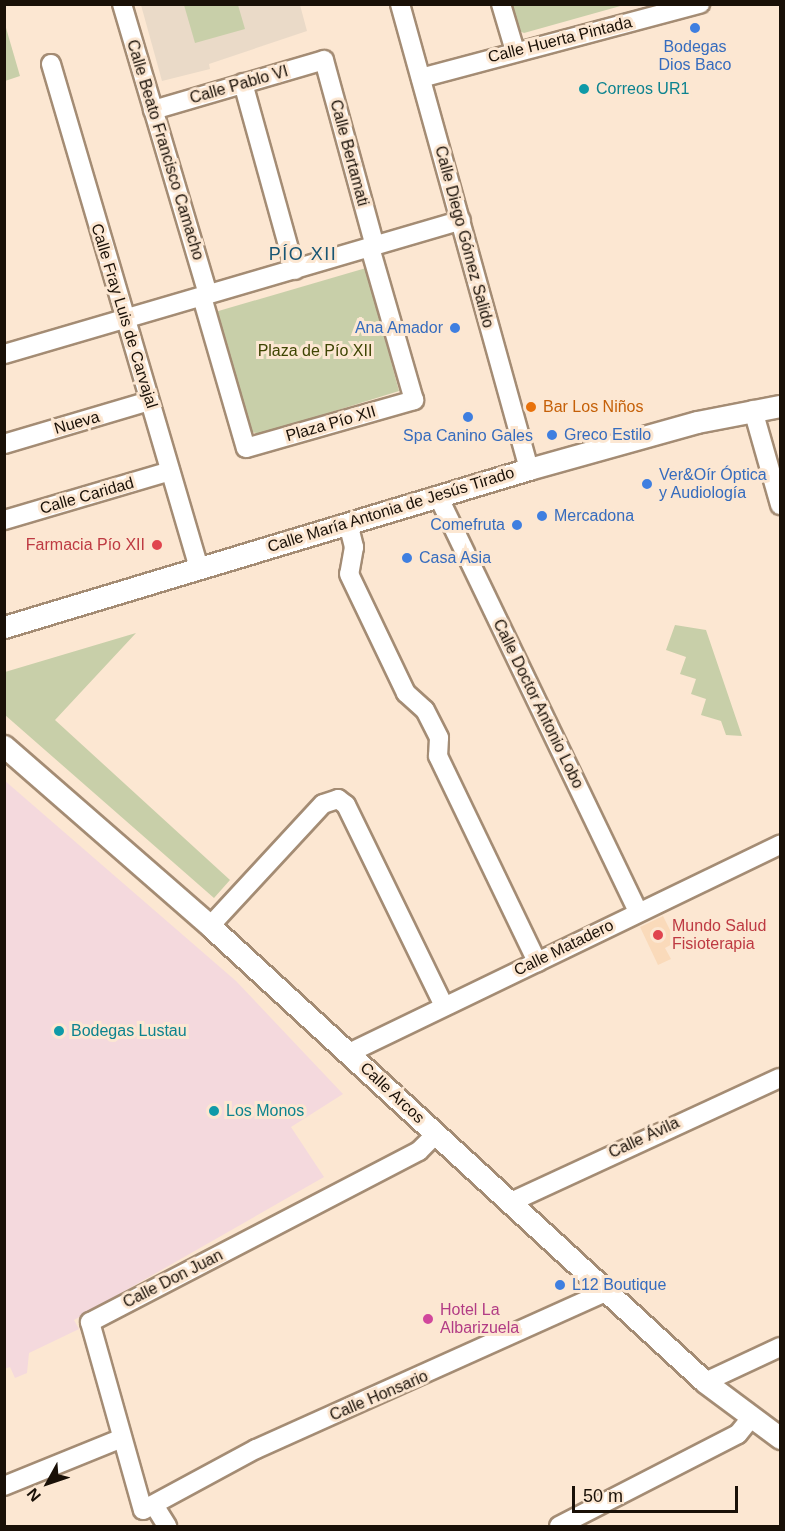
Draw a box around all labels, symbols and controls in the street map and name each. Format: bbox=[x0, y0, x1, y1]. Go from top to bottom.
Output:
street label: Calle Huerta Pintada bbox=[486, 13, 634, 67]
marker: Bodegas Dios Baco bbox=[688, 21, 702, 35]
street label: Calle Beato Francisco Camacho bbox=[122, 37, 208, 263]
place label: Bodegas Dios Baco bbox=[659, 37, 731, 75]
street label: Calle Pablo VI bbox=[188, 62, 290, 108]
place label: Correos UR1 bbox=[596, 79, 689, 99]
marker: Correos UR1 bbox=[577, 82, 591, 96]
street label: Calle Bertamati bbox=[326, 98, 372, 208]
street label: Calle Diego Gómez Salido bbox=[430, 144, 498, 330]
street label: Calle Fray Luis de Carvajal bbox=[87, 221, 161, 411]
district label: PÍO XII bbox=[269, 243, 337, 265]
place label: Ana Amador bbox=[354, 318, 443, 338]
marker: Ana Amador bbox=[448, 321, 462, 335]
park label: Plaza de Pío XII bbox=[258, 341, 372, 361]
place label: Bar Los Niños bbox=[543, 397, 643, 417]
marker: Bar Los Niños bbox=[524, 400, 538, 414]
street label: Plaza Pío XII bbox=[284, 402, 378, 446]
street label: Nueva bbox=[52, 407, 102, 439]
marker: Spa Canino Gales bbox=[461, 410, 475, 424]
place label: Greco Estilo bbox=[564, 425, 651, 445]
place label: Spa Canino Gales bbox=[403, 426, 533, 446]
marker: Greco Estilo bbox=[545, 428, 559, 442]
street label: Calle María Antonia de Jesús Tirado bbox=[265, 463, 517, 557]
place label: Ver&Oír Óptica y Audiología bbox=[659, 465, 767, 503]
street label: Calle Caridad bbox=[38, 473, 136, 519]
marker: Ver&Oír Óptica y Audiología bbox=[640, 477, 654, 491]
place label: Mercadona bbox=[554, 506, 634, 526]
marker: Mercadona bbox=[535, 509, 549, 523]
place label: Comefruta bbox=[430, 515, 505, 535]
marker: Comefruta bbox=[510, 518, 524, 532]
place label: Farmacia Pío XII bbox=[26, 535, 145, 555]
marker: Farmacia Pío XII bbox=[150, 538, 164, 552]
place label: Casa Asia bbox=[419, 548, 492, 568]
marker: Casa Asia bbox=[400, 551, 414, 565]
street label: Calle Doctor Antonio Lobo bbox=[488, 616, 588, 792]
street label: Calle Matadero bbox=[511, 916, 617, 980]
place label: Mundo Salud Fisioterapia bbox=[672, 916, 766, 954]
marker: Mundo Salud Fisioterapia bbox=[649, 926, 667, 944]
place label: Bodegas Lustau bbox=[71, 1021, 187, 1041]
marker: Bodegas Lustau bbox=[52, 1024, 66, 1038]
street label: Calle Arcos bbox=[356, 1058, 428, 1128]
place label: Los Monos bbox=[226, 1101, 304, 1121]
marker: Los Monos bbox=[207, 1104, 221, 1118]
street label: Calle Ávila bbox=[606, 1113, 682, 1163]
street label: Calle Don Juan bbox=[120, 1246, 226, 1312]
place label: L12 Boutique bbox=[572, 1275, 666, 1295]
marker: L12 Boutique bbox=[553, 1278, 567, 1292]
place label: Hotel La Albarizuela bbox=[440, 1300, 519, 1338]
marker: Hotel La Albarizuela bbox=[421, 1312, 435, 1326]
street label: Calle Honsario bbox=[327, 1367, 431, 1425]
north arrow bbox=[18, 1453, 78, 1513]
scale bar bbox=[575, 1474, 742, 1512]
text: N bbox=[24, 1485, 44, 1505]
text: 50 m bbox=[583, 1486, 623, 1506]

